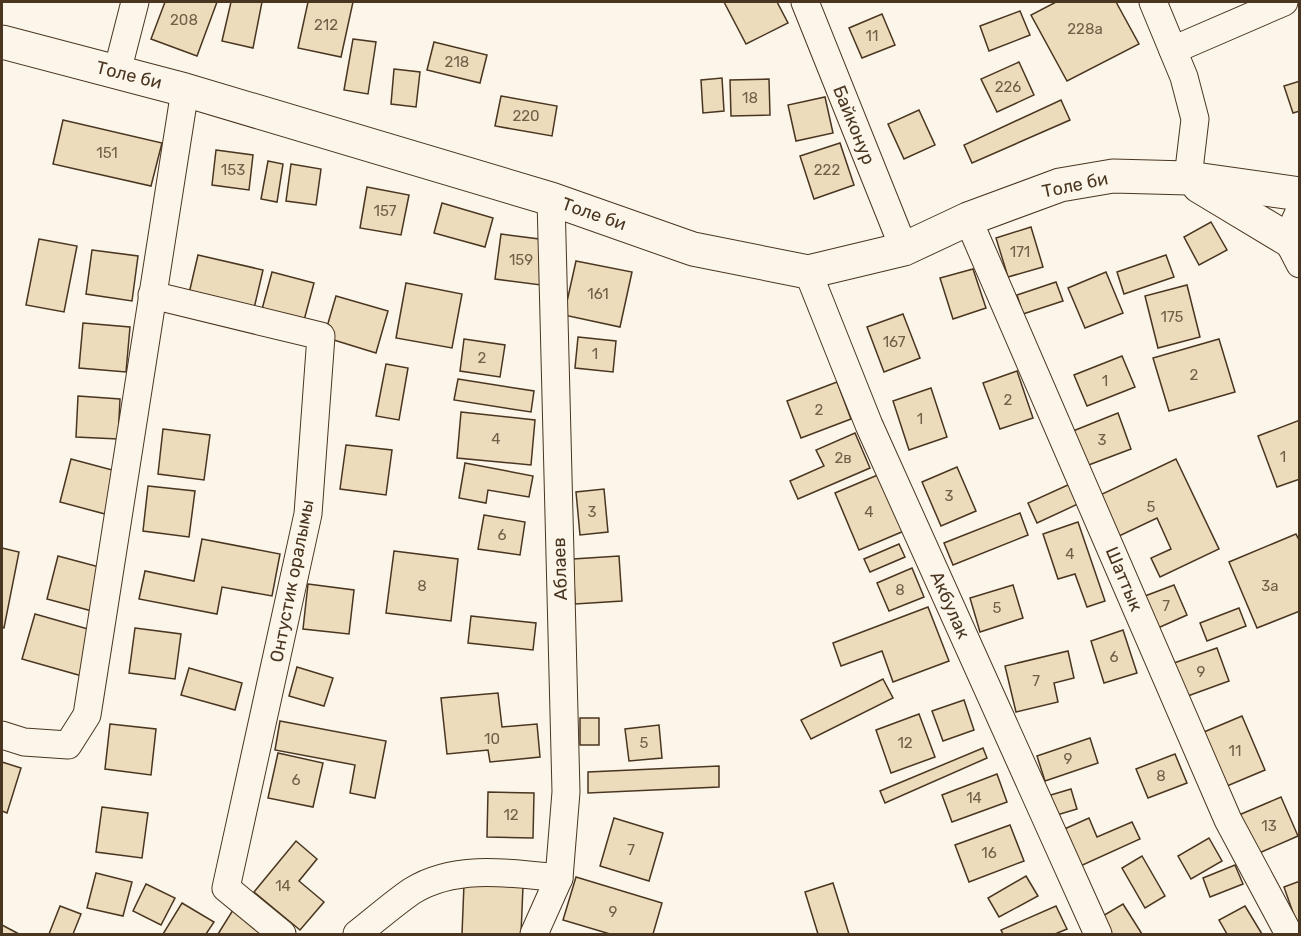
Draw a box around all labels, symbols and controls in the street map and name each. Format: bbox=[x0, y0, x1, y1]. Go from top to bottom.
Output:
house number: 208 bbox=[170, 11, 198, 29]
house number: 212 bbox=[314, 16, 338, 34]
house number: 228а bbox=[1067, 20, 1103, 38]
house number: 11 bbox=[866, 27, 878, 45]
house number: 218 bbox=[445, 53, 469, 71]
street label: Толе би bbox=[94, 56, 164, 94]
house number: 226 bbox=[995, 78, 1021, 96]
street label: Байконур bbox=[828, 82, 880, 168]
house number: 18 bbox=[742, 89, 758, 107]
house number: 220 bbox=[512, 107, 540, 125]
house number: 151 bbox=[96, 144, 118, 162]
house number: 153 bbox=[221, 161, 245, 179]
house number: 222 bbox=[814, 161, 840, 179]
street label: Толе би bbox=[1040, 167, 1110, 203]
street label: Толе би bbox=[559, 193, 629, 235]
house number: 157 bbox=[373, 202, 397, 220]
house number: 171 bbox=[1010, 243, 1030, 261]
house number: 159 bbox=[509, 251, 533, 269]
house number: 161 bbox=[587, 285, 609, 303]
house number: 175 bbox=[1160, 308, 1184, 326]
house number: 167 bbox=[883, 333, 906, 351]
house number: 1 bbox=[592, 345, 598, 363]
house number: 2 bbox=[478, 349, 487, 367]
house number: 2 bbox=[1190, 366, 1199, 384]
house number: 1 bbox=[1102, 372, 1108, 390]
house number: 2 bbox=[1004, 391, 1013, 409]
house number: 2 bbox=[815, 401, 824, 419]
house number: 1 bbox=[917, 410, 923, 428]
house number: 4 bbox=[491, 430, 501, 448]
house number: 3 bbox=[1097, 431, 1107, 449]
house number: 1 bbox=[1280, 448, 1286, 466]
house number: 2в bbox=[834, 449, 852, 467]
house number: 3 bbox=[944, 487, 954, 505]
street label: Онтустик оралымы bbox=[265, 498, 319, 664]
house number: 5 bbox=[1147, 498, 1156, 516]
house number: 3 bbox=[587, 503, 597, 521]
house number: 4 bbox=[864, 503, 874, 521]
house number: 6 bbox=[497, 526, 507, 544]
street label: Аблаев bbox=[548, 537, 572, 601]
street label: Шаттык bbox=[1101, 543, 1148, 615]
house number: 4 bbox=[1065, 545, 1075, 563]
street label: Акбулак bbox=[925, 568, 975, 642]
house number: 8 bbox=[417, 577, 427, 595]
house number: 3а bbox=[1261, 577, 1279, 595]
house number: 8 bbox=[895, 581, 905, 599]
house number: 7 bbox=[1162, 597, 1170, 615]
house number: 5 bbox=[993, 599, 1002, 617]
house number: 6 bbox=[1109, 648, 1119, 666]
house number: 9 bbox=[1197, 663, 1206, 681]
house number: 7 bbox=[1032, 672, 1040, 690]
house number: 10 bbox=[484, 730, 500, 748]
house number: 5 bbox=[640, 734, 649, 752]
house number: 12 bbox=[897, 734, 913, 752]
house number: 11 bbox=[1229, 742, 1241, 760]
house number: 9 bbox=[1064, 750, 1073, 768]
house number: 8 bbox=[1156, 767, 1166, 785]
house number: 6 bbox=[291, 771, 301, 789]
house number: 14 bbox=[966, 789, 982, 807]
house number: 12 bbox=[503, 806, 519, 824]
house number: 13 bbox=[1261, 817, 1277, 835]
house number: 7 bbox=[627, 841, 635, 859]
house number: 16 bbox=[981, 844, 997, 862]
house number: 14 bbox=[275, 877, 291, 895]
house number: 9 bbox=[609, 903, 618, 921]

